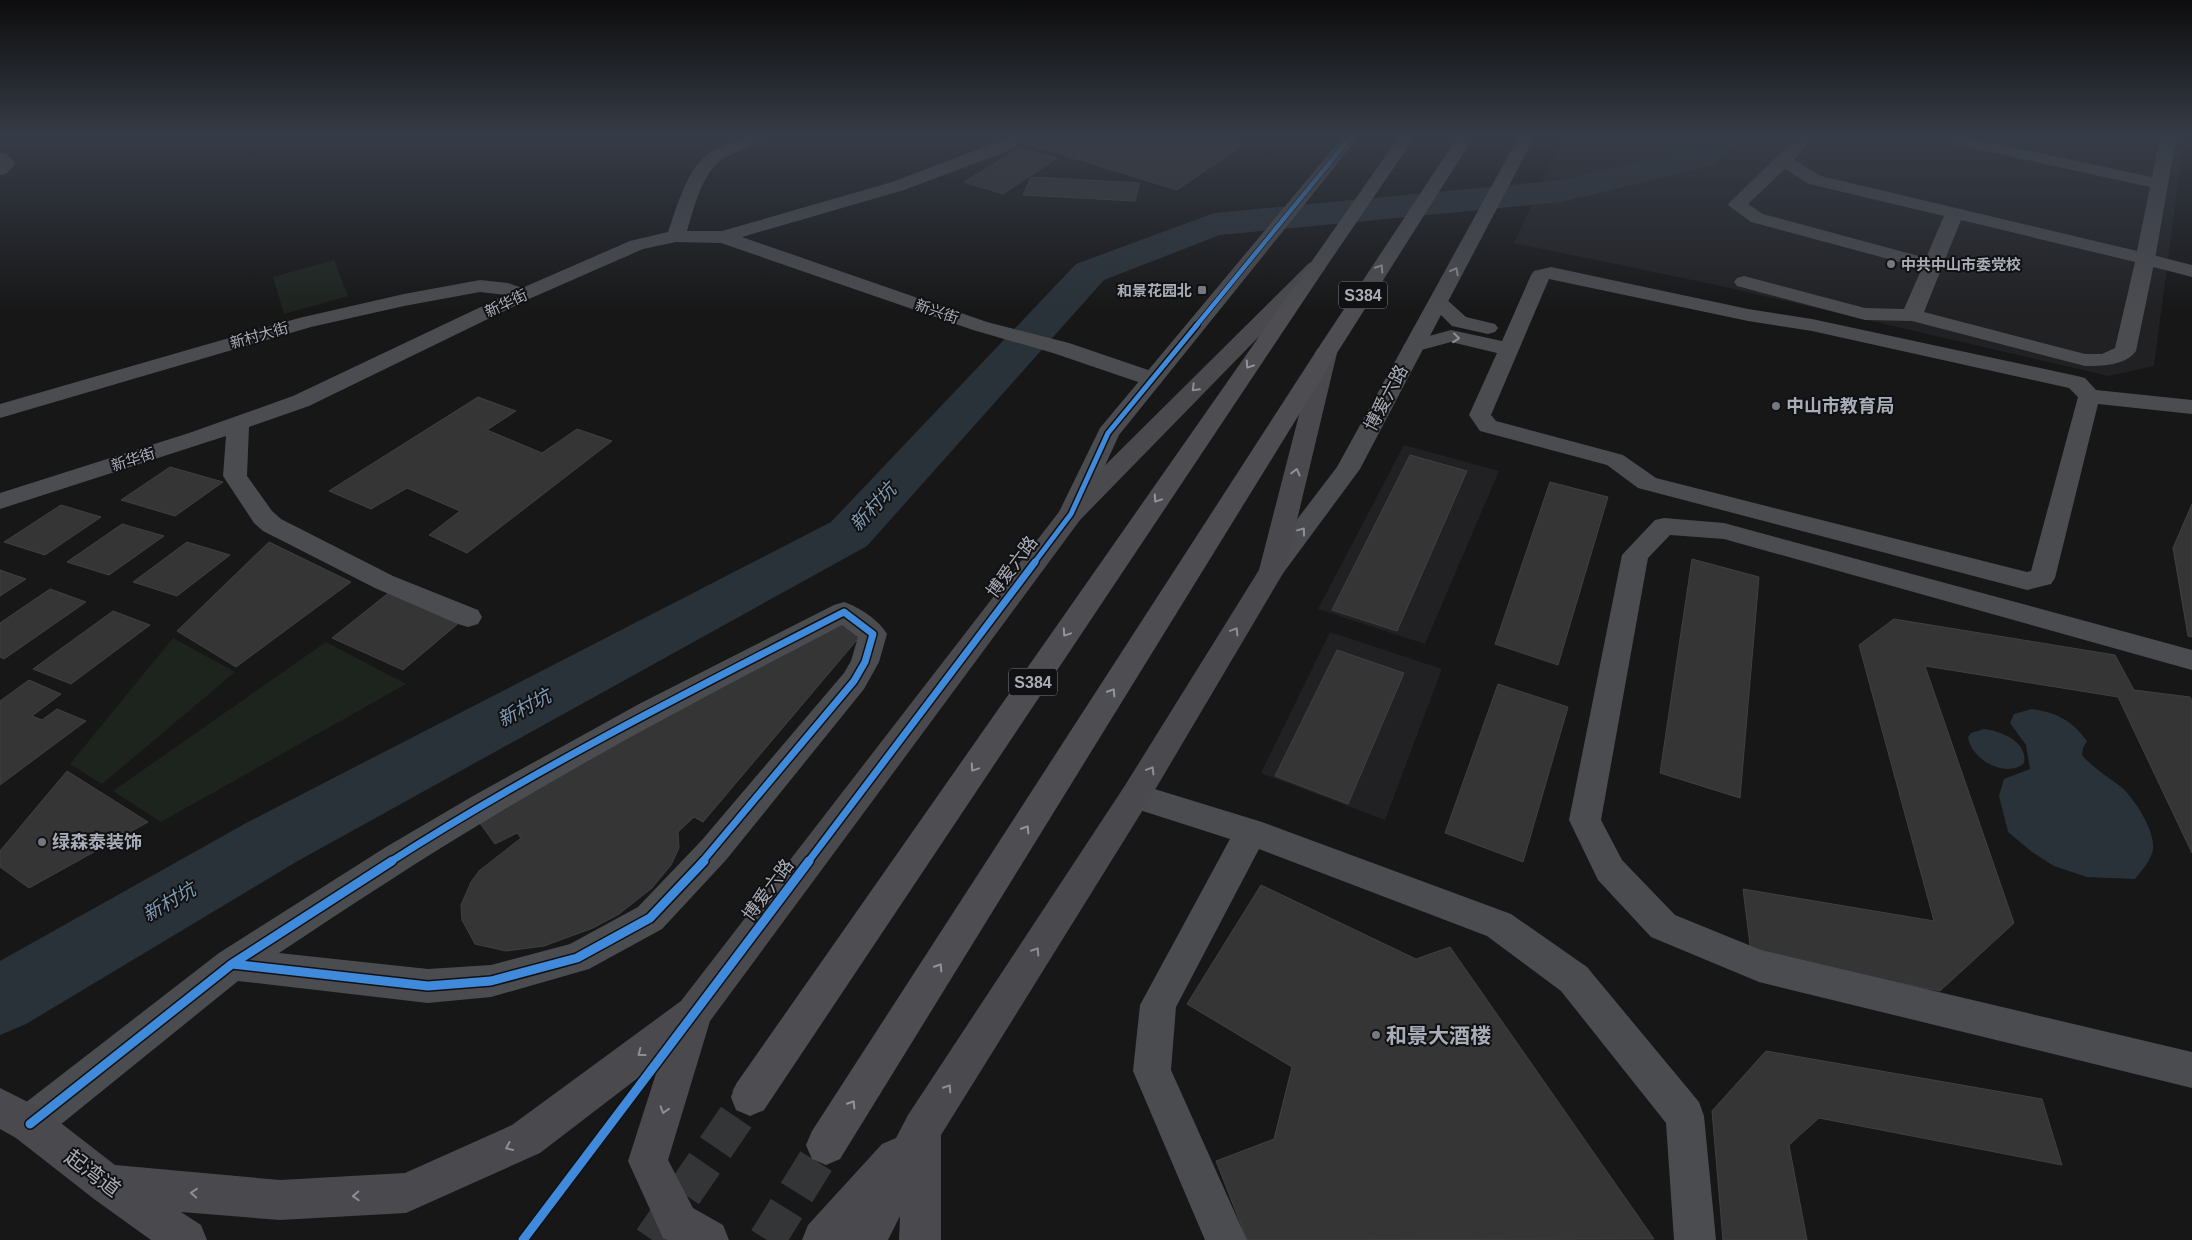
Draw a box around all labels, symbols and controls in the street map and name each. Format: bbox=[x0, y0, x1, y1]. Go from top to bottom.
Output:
place label: 中共中山市委党校 bbox=[1901, 256, 2021, 273]
marker: 中共中山市委党校 bbox=[1885, 258, 1897, 270]
one-way arrow bbox=[1374, 264, 1384, 273]
one-way arrow bbox=[1448, 267, 1458, 276]
place label: 和景花园北 bbox=[1117, 282, 1192, 299]
road number: S384 bbox=[1339, 282, 1387, 308]
marker: 和景花园北 bbox=[1196, 284, 1208, 296]
street label: 新华街 bbox=[482, 286, 530, 320]
street label: 新兴街 bbox=[913, 296, 961, 326]
street label: 新村大街 bbox=[228, 319, 290, 351]
one-way arrow bbox=[1452, 332, 1460, 343]
one-way arrow bbox=[1246, 359, 1255, 369]
street label: 博爱六路 bbox=[1360, 362, 1412, 434]
one-way arrow bbox=[1192, 382, 1201, 391]
place label: 中山市教育局 bbox=[1786, 396, 1894, 416]
marker: 中山市教育局 bbox=[1770, 400, 1782, 412]
street label: 新华街 bbox=[109, 444, 157, 474]
one-way arrow bbox=[1291, 468, 1301, 476]
water label: 新村坑 bbox=[846, 477, 902, 535]
one-way arrow bbox=[1154, 493, 1163, 503]
one-way arrow bbox=[1296, 528, 1304, 537]
street label: 博爱六路 bbox=[982, 532, 1042, 602]
one-way arrow bbox=[1229, 627, 1239, 636]
one-way arrow bbox=[1063, 628, 1072, 637]
road number: S384 bbox=[1009, 669, 1057, 696]
water label: 新村坑 bbox=[494, 684, 557, 731]
one-way arrow bbox=[1106, 688, 1115, 697]
one-way arrow bbox=[971, 762, 980, 771]
one-way arrow bbox=[1145, 766, 1155, 775]
one-way arrow bbox=[1019, 826, 1029, 835]
place label: 绿森泰装饰 bbox=[52, 832, 142, 852]
marker: 绿森泰装饰 bbox=[36, 836, 48, 848]
street label: 博爱六路 bbox=[738, 855, 798, 925]
water label: 新村坑 bbox=[139, 877, 202, 925]
one-way arrow bbox=[1030, 948, 1039, 957]
one-way arrow bbox=[933, 963, 942, 972]
place label: 和景大酒楼 bbox=[1386, 1024, 1491, 1047]
marker: 和景大酒楼 bbox=[1370, 1029, 1382, 1041]
one-way arrow bbox=[637, 1047, 647, 1056]
one-way arrow bbox=[942, 1085, 952, 1094]
one-way arrow bbox=[846, 1101, 856, 1110]
one-way arrow bbox=[659, 1105, 669, 1113]
one-way arrow bbox=[505, 1141, 514, 1151]
street label: 起湾道 bbox=[61, 1145, 125, 1201]
one-way arrow bbox=[190, 1188, 198, 1199]
one-way arrow bbox=[352, 1190, 360, 1201]

